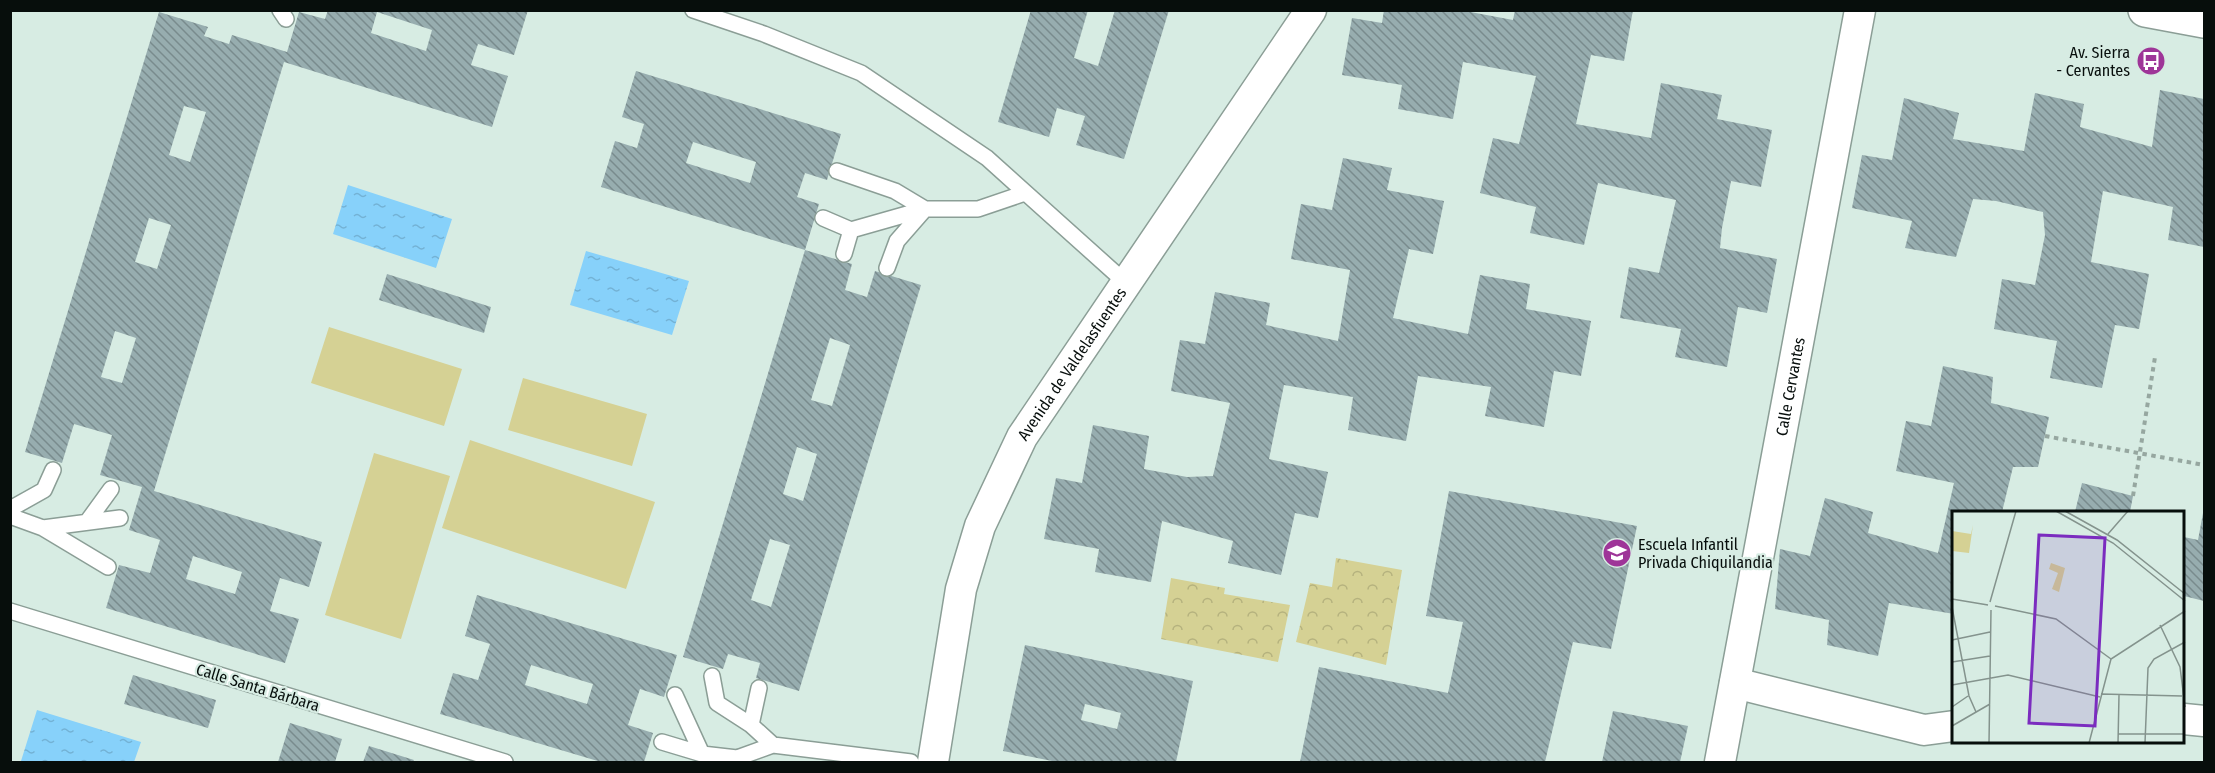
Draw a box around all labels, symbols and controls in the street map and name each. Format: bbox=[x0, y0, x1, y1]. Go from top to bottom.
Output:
place label: Av. Sierra - Cervantes bbox=[2056, 43, 2130, 80]
bus stop icon: Av. Sierra - Cervantes bbox=[2135, 45, 2167, 77]
street label: Avenida de Valdelasfuentes bbox=[1014, 284, 1131, 444]
street label: Calle Cervantes bbox=[1772, 336, 1809, 437]
inset map bbox=[1952, 511, 2185, 743]
place label: Escuela Infantil Privada Chiquilandia bbox=[1638, 535, 1773, 572]
school or university icon: Escuela Infantil Privada Chiquilandia bbox=[1601, 537, 1633, 569]
street label: Calle Santa Bárbara bbox=[194, 660, 322, 715]

